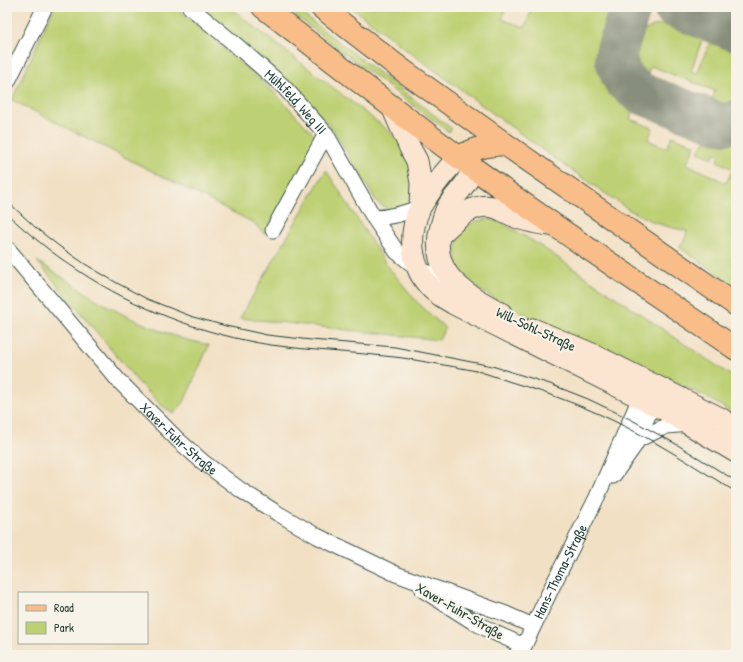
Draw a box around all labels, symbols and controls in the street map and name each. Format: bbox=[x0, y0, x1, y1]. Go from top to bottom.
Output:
street label: Mühlfeld, Weg III bbox=[261, 64, 331, 138]
street label: Will-Sohl-Straße bbox=[493, 302, 580, 356]
street label: Xaver-Fuhr-Straße bbox=[136, 398, 222, 479]
street label: Hans-Thoma-Straße bbox=[528, 520, 591, 622]
street label: Xaver-Fuhr-Straße bbox=[412, 578, 508, 645]
legend bbox=[18, 592, 148, 644]
text: Road bbox=[54, 599, 74, 616]
text: Park bbox=[54, 619, 74, 636]

